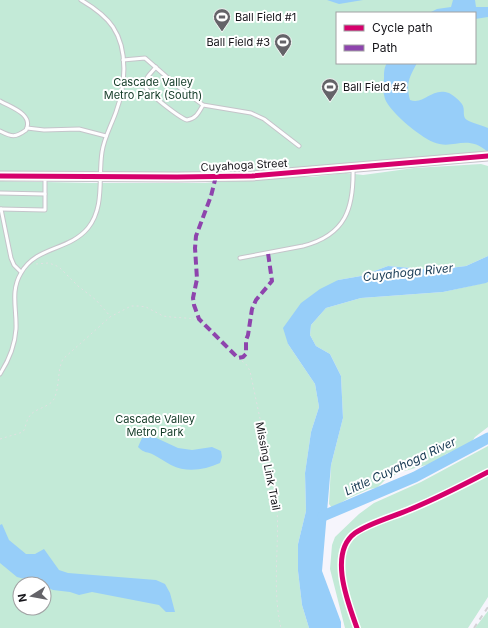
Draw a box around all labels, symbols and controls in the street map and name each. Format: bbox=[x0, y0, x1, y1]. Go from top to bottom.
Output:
sports icon: Ball Field #1 bbox=[212, 7, 232, 32]
place label: Ball Field #1 bbox=[235, 10, 296, 24]
legend bbox=[336, 12, 476, 64]
text: Cycle path bbox=[372, 20, 433, 35]
sports icon: Ball Field #3 bbox=[273, 32, 293, 57]
place label: Ball Field #3 bbox=[206, 35, 270, 49]
text: Path bbox=[372, 40, 397, 55]
park label: Cascade Valley Metro Park (South) bbox=[104, 75, 202, 102]
sports icon: Ball Field #2 bbox=[320, 77, 340, 102]
place label: Ball Field #2 bbox=[343, 80, 407, 94]
street label: Cuyahoga Street bbox=[200, 156, 288, 174]
water label: Cuyahoga River bbox=[362, 260, 454, 284]
park label: Cascade Valley Metro Park bbox=[115, 412, 195, 439]
street label: Missing Link Trail bbox=[253, 421, 283, 511]
water label: Little Cuyahoga River bbox=[342, 433, 459, 498]
north arrow bbox=[12, 576, 52, 616]
text: N bbox=[15, 592, 30, 603]

